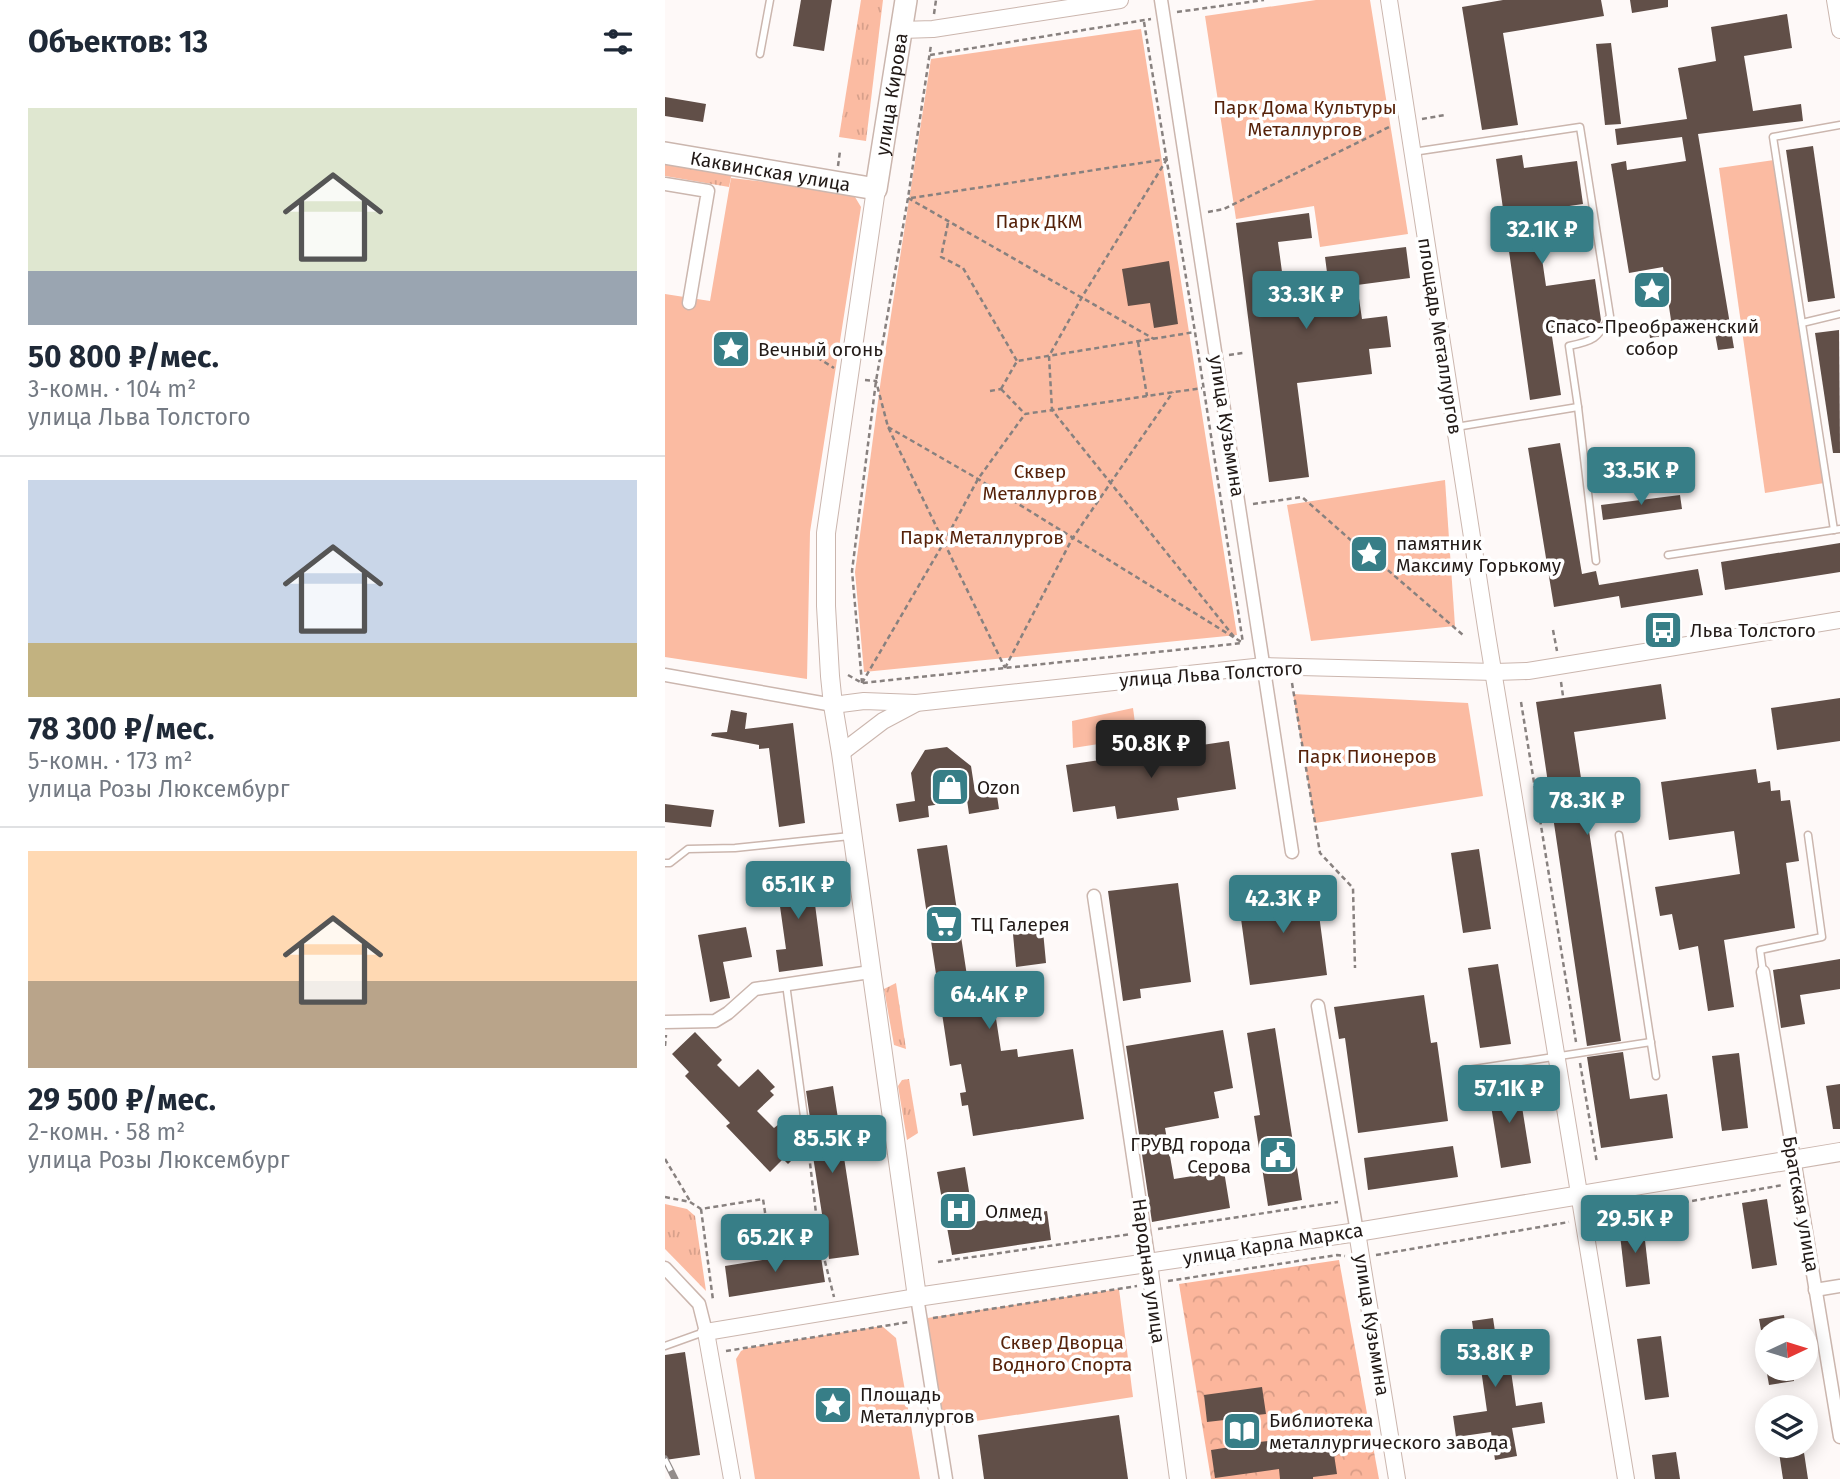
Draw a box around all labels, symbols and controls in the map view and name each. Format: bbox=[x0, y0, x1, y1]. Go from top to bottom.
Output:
icon: filters bbox=[599, 23, 637, 61]
text: Объектов: 13 bbox=[28, 24, 208, 60]
street label: улица Кирова bbox=[870, 31, 912, 157]
park label: Парк Дома Культуры Металлургов bbox=[1213, 96, 1397, 141]
street label: Каквинская улица bbox=[689, 146, 852, 196]
icon: home bbox=[270, 154, 396, 280]
pin: 32.1K ₽ bbox=[1477, 206, 1607, 266]
park label: Парк ДКМ bbox=[996, 210, 1082, 233]
text: 32.1K ₽ bbox=[1506, 215, 1578, 243]
street label: площадь Металлургов bbox=[1413, 236, 1467, 436]
place icon: Спасо-Преображенский собор bbox=[1631, 269, 1673, 311]
pin: 33.3K ₽ bbox=[1241, 272, 1371, 331]
text: 33.3K ₽ bbox=[1268, 280, 1344, 308]
place label: Спасо-Преображенский собор bbox=[1545, 315, 1759, 360]
place icon: Вечный огонь bbox=[710, 328, 752, 370]
place label: Вечный огонь bbox=[758, 338, 883, 361]
text: 50 800 ₽/мес. bbox=[28, 339, 219, 375]
street label: улица Кузьмина bbox=[1204, 353, 1250, 499]
text: 3-комн. · 104 m² bbox=[28, 375, 196, 403]
text: улица Льва Толстого bbox=[28, 403, 251, 431]
pin: 33.5K ₽ bbox=[1576, 448, 1706, 507]
text: 33.5K ₽ bbox=[1603, 456, 1679, 484]
park label: Сквер Металлургов bbox=[983, 460, 1097, 505]
icon: home bbox=[270, 526, 396, 652]
park label: Парк Металлургов bbox=[900, 526, 1064, 549]
place label: памятник Максиму Горькому bbox=[1396, 532, 1562, 577]
place icon: памятник Максиму Горькому bbox=[1348, 533, 1390, 575]
bus stop icon: Льва Толстого bbox=[1642, 609, 1684, 651]
place label: Льва Толстого bbox=[1690, 619, 1816, 642]
street label: улица Льва Толстого bbox=[1118, 656, 1304, 692]
text: 78 300 ₽/мес. bbox=[28, 711, 214, 747]
pin: 50.8K ₽ bbox=[1086, 720, 1216, 780]
text: 50.8K ₽ bbox=[1112, 729, 1190, 757]
park label: Парк Пионеров bbox=[1297, 745, 1437, 768]
text: 5-комн. · 173 m² bbox=[28, 747, 193, 775]
shop icon: Ozon bbox=[929, 766, 971, 808]
text: улица Розы Люксембург bbox=[28, 775, 290, 803]
place label: Ozon bbox=[977, 776, 1020, 799]
pin: 78.3K ₽ bbox=[1522, 778, 1652, 837]
text: 78.3K ₽ bbox=[1549, 786, 1625, 814]
pin: 65.1K ₽ bbox=[733, 862, 863, 921]
text: 65.1K ₽ bbox=[762, 870, 834, 898]
pin: 42.3K ₽ bbox=[1218, 876, 1348, 935]
text: 42.3K ₽ bbox=[1245, 884, 1321, 912]
icon: home bbox=[270, 897, 396, 1023]
supermarket icon: ТЦ Галерея bbox=[923, 903, 965, 945]
place label: ТЦ Галерея bbox=[971, 913, 1070, 936]
pin: 64.4K ₽ bbox=[924, 972, 1054, 1031]
text: 64.4K ₽ bbox=[950, 980, 1028, 1008]
pin: 57.1K ₽ bbox=[1444, 1066, 1574, 1125]
text: 57.1K ₽ bbox=[1474, 1074, 1544, 1102]
text: 29 500 ₽/мес. bbox=[28, 1082, 216, 1118]
pin: 85.5K ₽ bbox=[767, 1116, 897, 1175]
text: 2-комн. · 58 m² bbox=[28, 1118, 185, 1146]
text: 85.5K ₽ bbox=[793, 1124, 871, 1152]
place label: ГРУВД города Серова bbox=[1130, 1133, 1251, 1178]
public building icon: ГРУВД города Серова bbox=[1257, 1134, 1299, 1176]
street label: Братская улица bbox=[1778, 1134, 1824, 1274]
text: улица Розы Люксембург bbox=[28, 1146, 290, 1174]
hospital icon: Олмед bbox=[937, 1190, 979, 1232]
pin: 29.5K ₽ bbox=[1570, 1196, 1700, 1255]
street label: Народная улица bbox=[1127, 1197, 1171, 1345]
place label: Олмед bbox=[985, 1200, 1042, 1223]
text: 29.5K ₽ bbox=[1597, 1204, 1673, 1232]
pin: 65.2K ₽ bbox=[710, 1214, 840, 1274]
street label: улица Карла Маркса bbox=[1181, 1218, 1365, 1270]
text: 65.2K ₽ bbox=[737, 1223, 813, 1251]
street label: улица Кузьмина bbox=[1349, 1252, 1395, 1398]
north arrow bbox=[1755, 1318, 1818, 1381]
map controls bbox=[1755, 1318, 1818, 1458]
pin: 53.8K ₽ bbox=[1430, 1330, 1560, 1389]
park label: Сквер Дворца Водного Спорта bbox=[992, 1331, 1132, 1376]
text: 53.8K ₽ bbox=[1457, 1338, 1533, 1366]
place label: Площадь Металлургов bbox=[860, 1383, 975, 1428]
place icon: Площадь Металлургов bbox=[812, 1384, 854, 1426]
button: layers bbox=[1755, 1395, 1818, 1458]
place label: Библиотека металлургического завода bbox=[1269, 1409, 1509, 1454]
library icon: Библиотека металлургического завода bbox=[1221, 1410, 1263, 1452]

